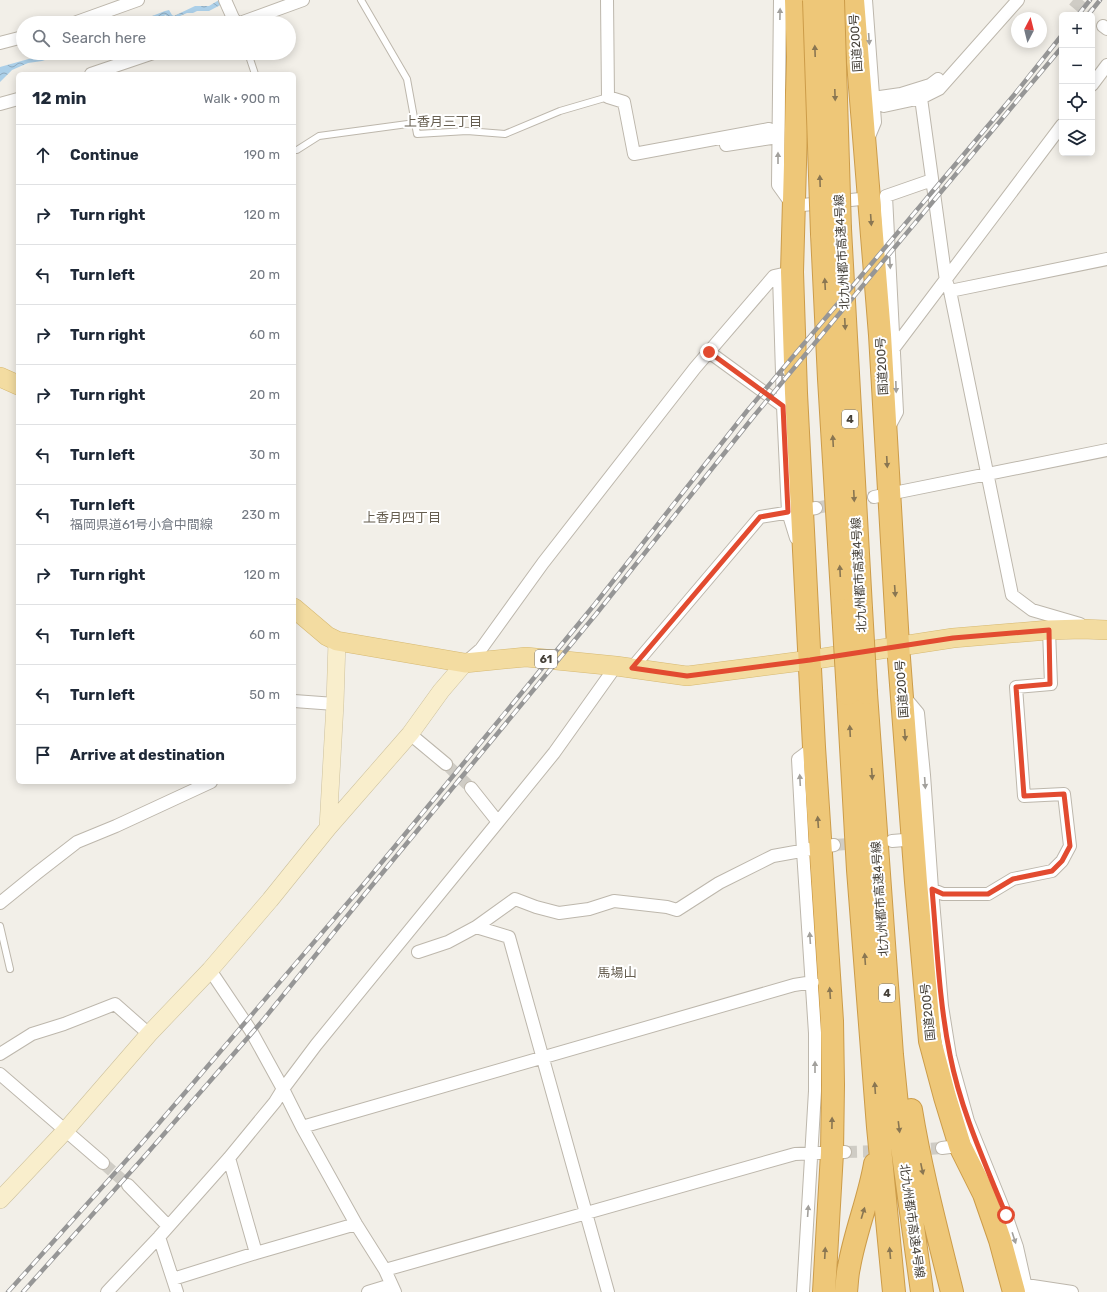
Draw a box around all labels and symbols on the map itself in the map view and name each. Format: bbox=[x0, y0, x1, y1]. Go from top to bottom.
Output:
one-way arrow bbox=[777, 7, 783, 20]
north arrow bbox=[1011, 12, 1047, 48]
street label: 国道200号 bbox=[847, 13, 865, 73]
one-way arrow bbox=[865, 33, 872, 45]
one-way arrow bbox=[812, 44, 818, 57]
one-way arrow bbox=[832, 89, 839, 101]
district label: 上香月三丁目 bbox=[404, 114, 482, 129]
one-way arrow bbox=[775, 151, 781, 164]
one-way arrow bbox=[817, 175, 824, 187]
street label: 北九州都市高速4号線 bbox=[832, 194, 852, 310]
one-way arrow bbox=[868, 214, 875, 226]
one-way arrow bbox=[886, 257, 893, 269]
one-way arrow bbox=[821, 278, 828, 290]
one-way arrow bbox=[842, 318, 848, 331]
street label: 国道200号 bbox=[873, 337, 891, 395]
route end bbox=[700, 343, 718, 361]
one-way arrow bbox=[779, 370, 785, 383]
one-way arrow bbox=[893, 381, 899, 394]
road number: 4 bbox=[842, 410, 858, 428]
one-way arrow bbox=[829, 435, 836, 447]
one-way arrow bbox=[884, 456, 890, 469]
one-way arrow bbox=[851, 490, 858, 502]
district label: 上香月四丁目 bbox=[363, 510, 441, 525]
street label: 北九州都市高速4号線 bbox=[849, 517, 869, 633]
one-way arrow bbox=[837, 565, 844, 577]
one-way arrow bbox=[892, 585, 898, 598]
road number: 61 bbox=[535, 650, 557, 668]
street label: 国道200号 bbox=[893, 659, 911, 719]
one-way arrow bbox=[847, 725, 854, 737]
one-way arrow bbox=[902, 729, 909, 741]
one-way arrow bbox=[868, 768, 875, 780]
one-way arrow bbox=[796, 774, 803, 786]
one-way arrow bbox=[922, 777, 929, 789]
one-way arrow bbox=[815, 816, 822, 828]
street label: 北九州都市高速4号線 bbox=[869, 841, 891, 957]
one-way arrow bbox=[806, 932, 813, 944]
one-way arrow bbox=[862, 953, 869, 965]
district label: 馬場山 bbox=[597, 965, 637, 980]
street label: 国道200号 bbox=[918, 982, 938, 1042]
road number: 4 bbox=[879, 984, 895, 1002]
one-way arrow bbox=[826, 987, 833, 999]
one-way arrow bbox=[812, 1060, 818, 1073]
one-way arrow bbox=[872, 1082, 879, 1094]
one-way arrow bbox=[829, 1116, 835, 1129]
one-way arrow bbox=[896, 1121, 902, 1133]
street label: 北九州都市高速4号線 bbox=[897, 1163, 927, 1279]
one-way arrow bbox=[920, 1163, 926, 1175]
one-way arrow bbox=[804, 1205, 811, 1217]
route start bbox=[997, 1206, 1015, 1224]
one-way arrow bbox=[860, 1207, 866, 1219]
one-way arrow bbox=[1011, 1232, 1017, 1244]
one-way arrow bbox=[822, 1247, 829, 1259]
one-way arrow bbox=[887, 1247, 894, 1259]

